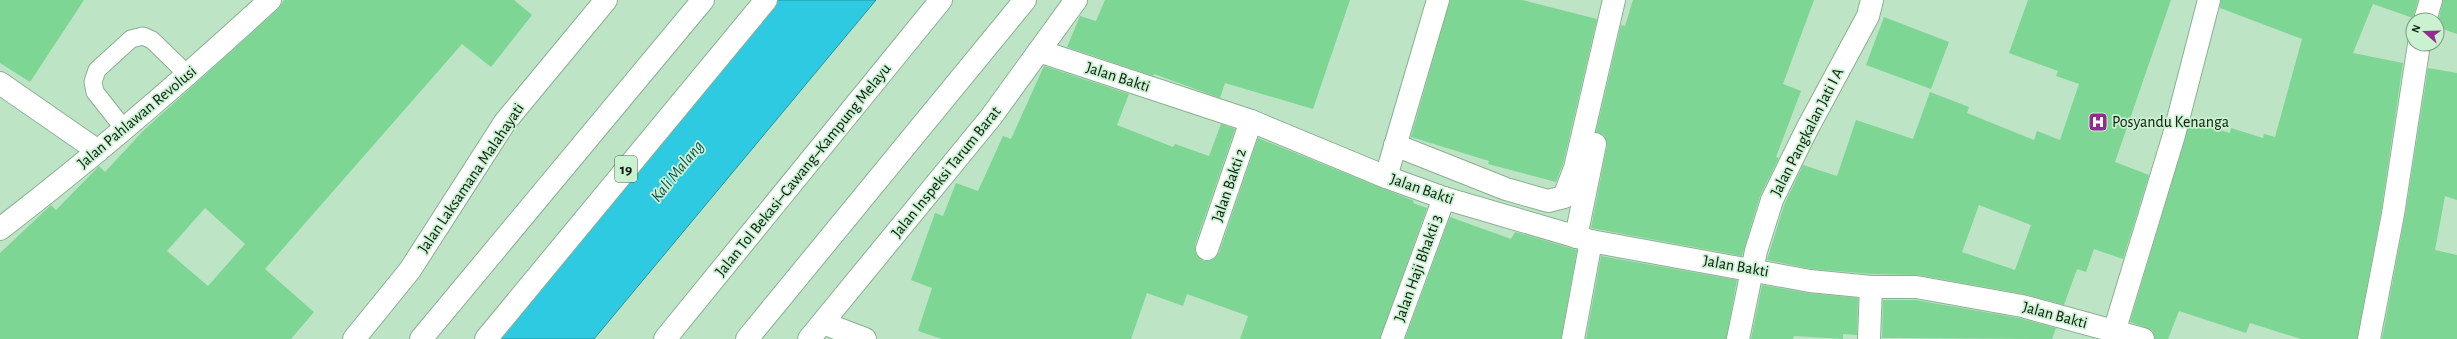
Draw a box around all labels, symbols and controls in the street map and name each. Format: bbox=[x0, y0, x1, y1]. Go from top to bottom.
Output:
north arrow bbox=[2405, 12, 2445, 52]
text: N bbox=[2410, 23, 2423, 34]
street label: Jalan Bakti bbox=[1084, 59, 1152, 95]
street label: Jalan Tol Bekasi–Cawang–Kampung Melayu bbox=[712, 61, 895, 280]
street label: Jalan Pahlawan Revolusi bbox=[75, 63, 199, 171]
street label: Jalan Pangkalan Jati I A bbox=[1768, 65, 1846, 199]
street label: Jalan Laksamana Malahayati bbox=[415, 100, 528, 256]
street label: Jalan Inspeksi Tarum Barat bbox=[888, 103, 1004, 241]
hospital icon: Posyandu Kenanga bbox=[2087, 111, 2109, 133]
place label: Posyandu Kenanga bbox=[2112, 114, 2229, 131]
water label: Kali Malang bbox=[647, 137, 707, 205]
street label: Jalan Bakti 2 bbox=[1209, 146, 1249, 224]
road number: 19 bbox=[615, 156, 637, 182]
street label: Jalan Bakti bbox=[1388, 171, 1456, 207]
street label: Jalan Haji Bhakti 3 bbox=[1391, 212, 1446, 324]
street label: Jalan Bakti bbox=[1702, 252, 1770, 280]
street label: Jalan Bakti bbox=[2021, 299, 2089, 331]

